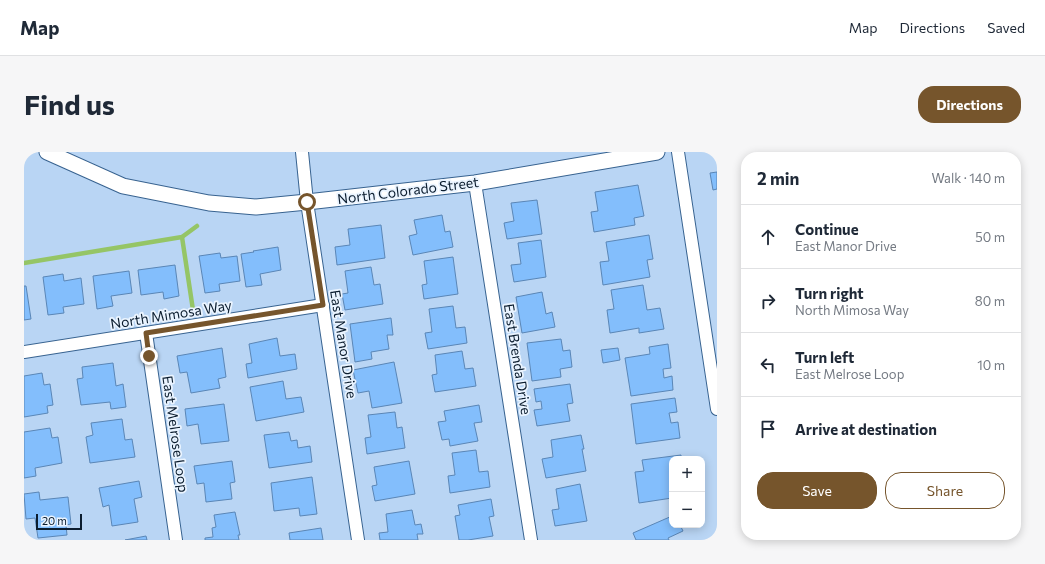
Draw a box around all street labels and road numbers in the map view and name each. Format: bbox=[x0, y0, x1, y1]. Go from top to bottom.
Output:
street label: North Colorado Street bbox=[336, 173, 480, 207]
street label: East Manor Drive bbox=[327, 289, 361, 399]
street label: North Mimosa Way bbox=[109, 296, 233, 332]
street label: East Brenda Drive bbox=[501, 302, 535, 416]
street label: East Melrose Loop bbox=[159, 375, 193, 493]

